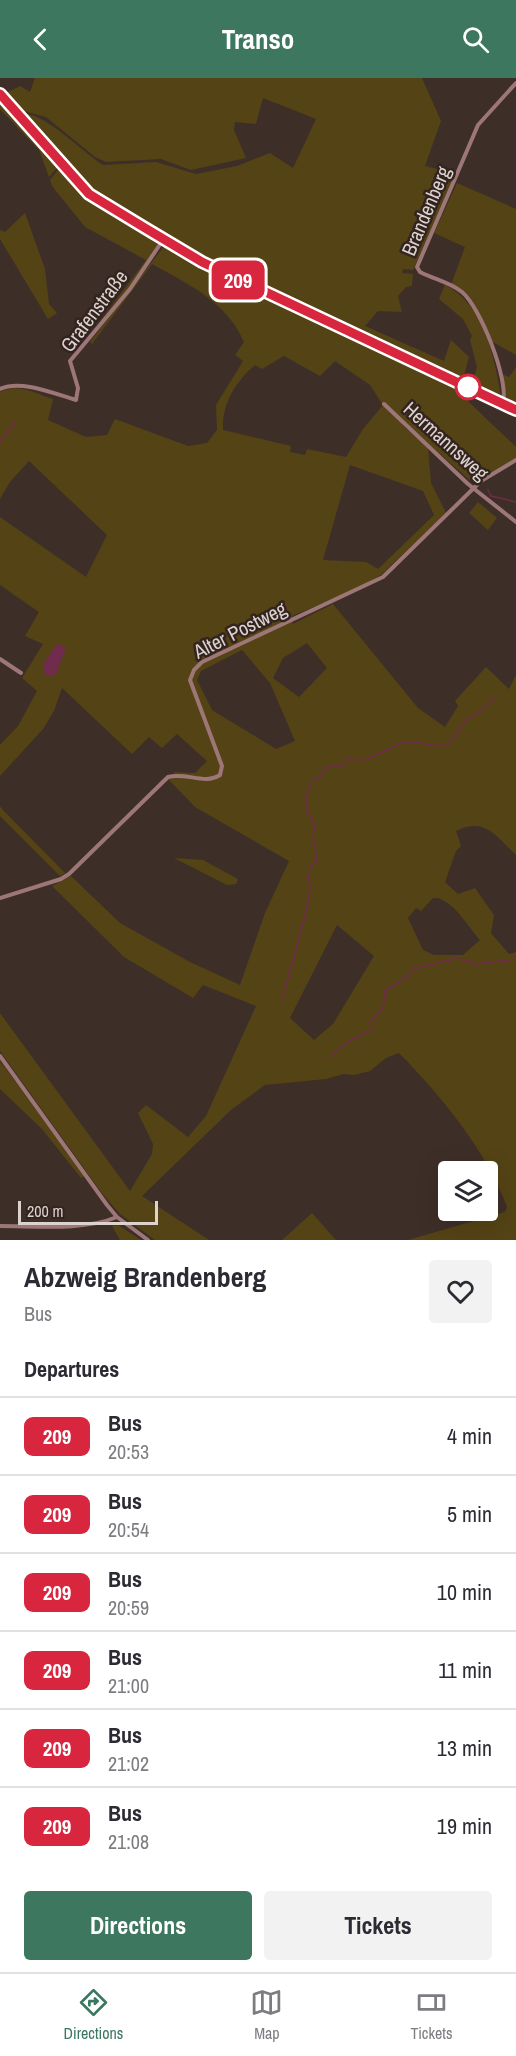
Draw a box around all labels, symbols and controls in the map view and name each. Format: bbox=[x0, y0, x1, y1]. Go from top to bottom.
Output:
text: Transo bbox=[222, 21, 294, 57]
icon: back bbox=[24, 23, 57, 56]
icon: search bbox=[459, 23, 492, 56]
street label: Brandenberg bbox=[395, 162, 456, 260]
line badge: 209 bbox=[204, 260, 272, 300]
street label: Grafenstraße bbox=[54, 264, 133, 357]
text: 209 bbox=[224, 266, 252, 295]
unlabelled marker bbox=[455, 374, 481, 400]
street label: Hermannsweg bbox=[398, 395, 495, 486]
street label: Alter Postweg bbox=[188, 595, 291, 665]
map controls bbox=[438, 1161, 498, 1221]
button: layers bbox=[438, 1161, 498, 1221]
scale bar bbox=[18, 1198, 158, 1226]
text: 200 m bbox=[27, 1200, 63, 1222]
text: Abzweig Brandenberg bbox=[24, 1258, 266, 1296]
button: heart bbox=[429, 1260, 492, 1323]
text: Bus bbox=[24, 1300, 52, 1327]
text: Departures bbox=[24, 1354, 119, 1384]
text: Bus bbox=[108, 1408, 142, 1438]
text: 4 min bbox=[447, 1421, 492, 1451]
text: 209 bbox=[43, 1422, 71, 1451]
text: 20:53 bbox=[108, 1438, 149, 1465]
text: Bus bbox=[108, 1486, 142, 1516]
text: 5 min bbox=[447, 1499, 492, 1529]
text: 209 bbox=[43, 1500, 71, 1529]
text: 20:54 bbox=[108, 1516, 149, 1543]
text: Bus bbox=[108, 1564, 142, 1594]
text: 10 min bbox=[437, 1577, 492, 1607]
text: 209 bbox=[43, 1578, 71, 1607]
text: 20:59 bbox=[108, 1594, 149, 1621]
text: Bus bbox=[108, 1642, 142, 1672]
text: 11 min bbox=[438, 1655, 492, 1685]
text: 209 bbox=[43, 1656, 71, 1685]
text: 21:00 bbox=[108, 1672, 149, 1699]
text: Bus bbox=[108, 1720, 142, 1750]
text: 13 min bbox=[437, 1733, 492, 1763]
text: 209 bbox=[43, 1734, 71, 1763]
text: 21:02 bbox=[108, 1750, 149, 1777]
text: Bus bbox=[108, 1798, 142, 1828]
text: 19 min bbox=[437, 1811, 492, 1841]
text: 209 bbox=[43, 1812, 71, 1841]
text: 21:08 bbox=[108, 1828, 149, 1855]
button: Directions bbox=[24, 1891, 252, 1960]
button: Tickets bbox=[264, 1891, 492, 1960]
tab: Directions bbox=[64, 1986, 123, 2044]
tab: Map bbox=[250, 1986, 283, 2044]
tab: Tickets bbox=[410, 1986, 452, 2044]

